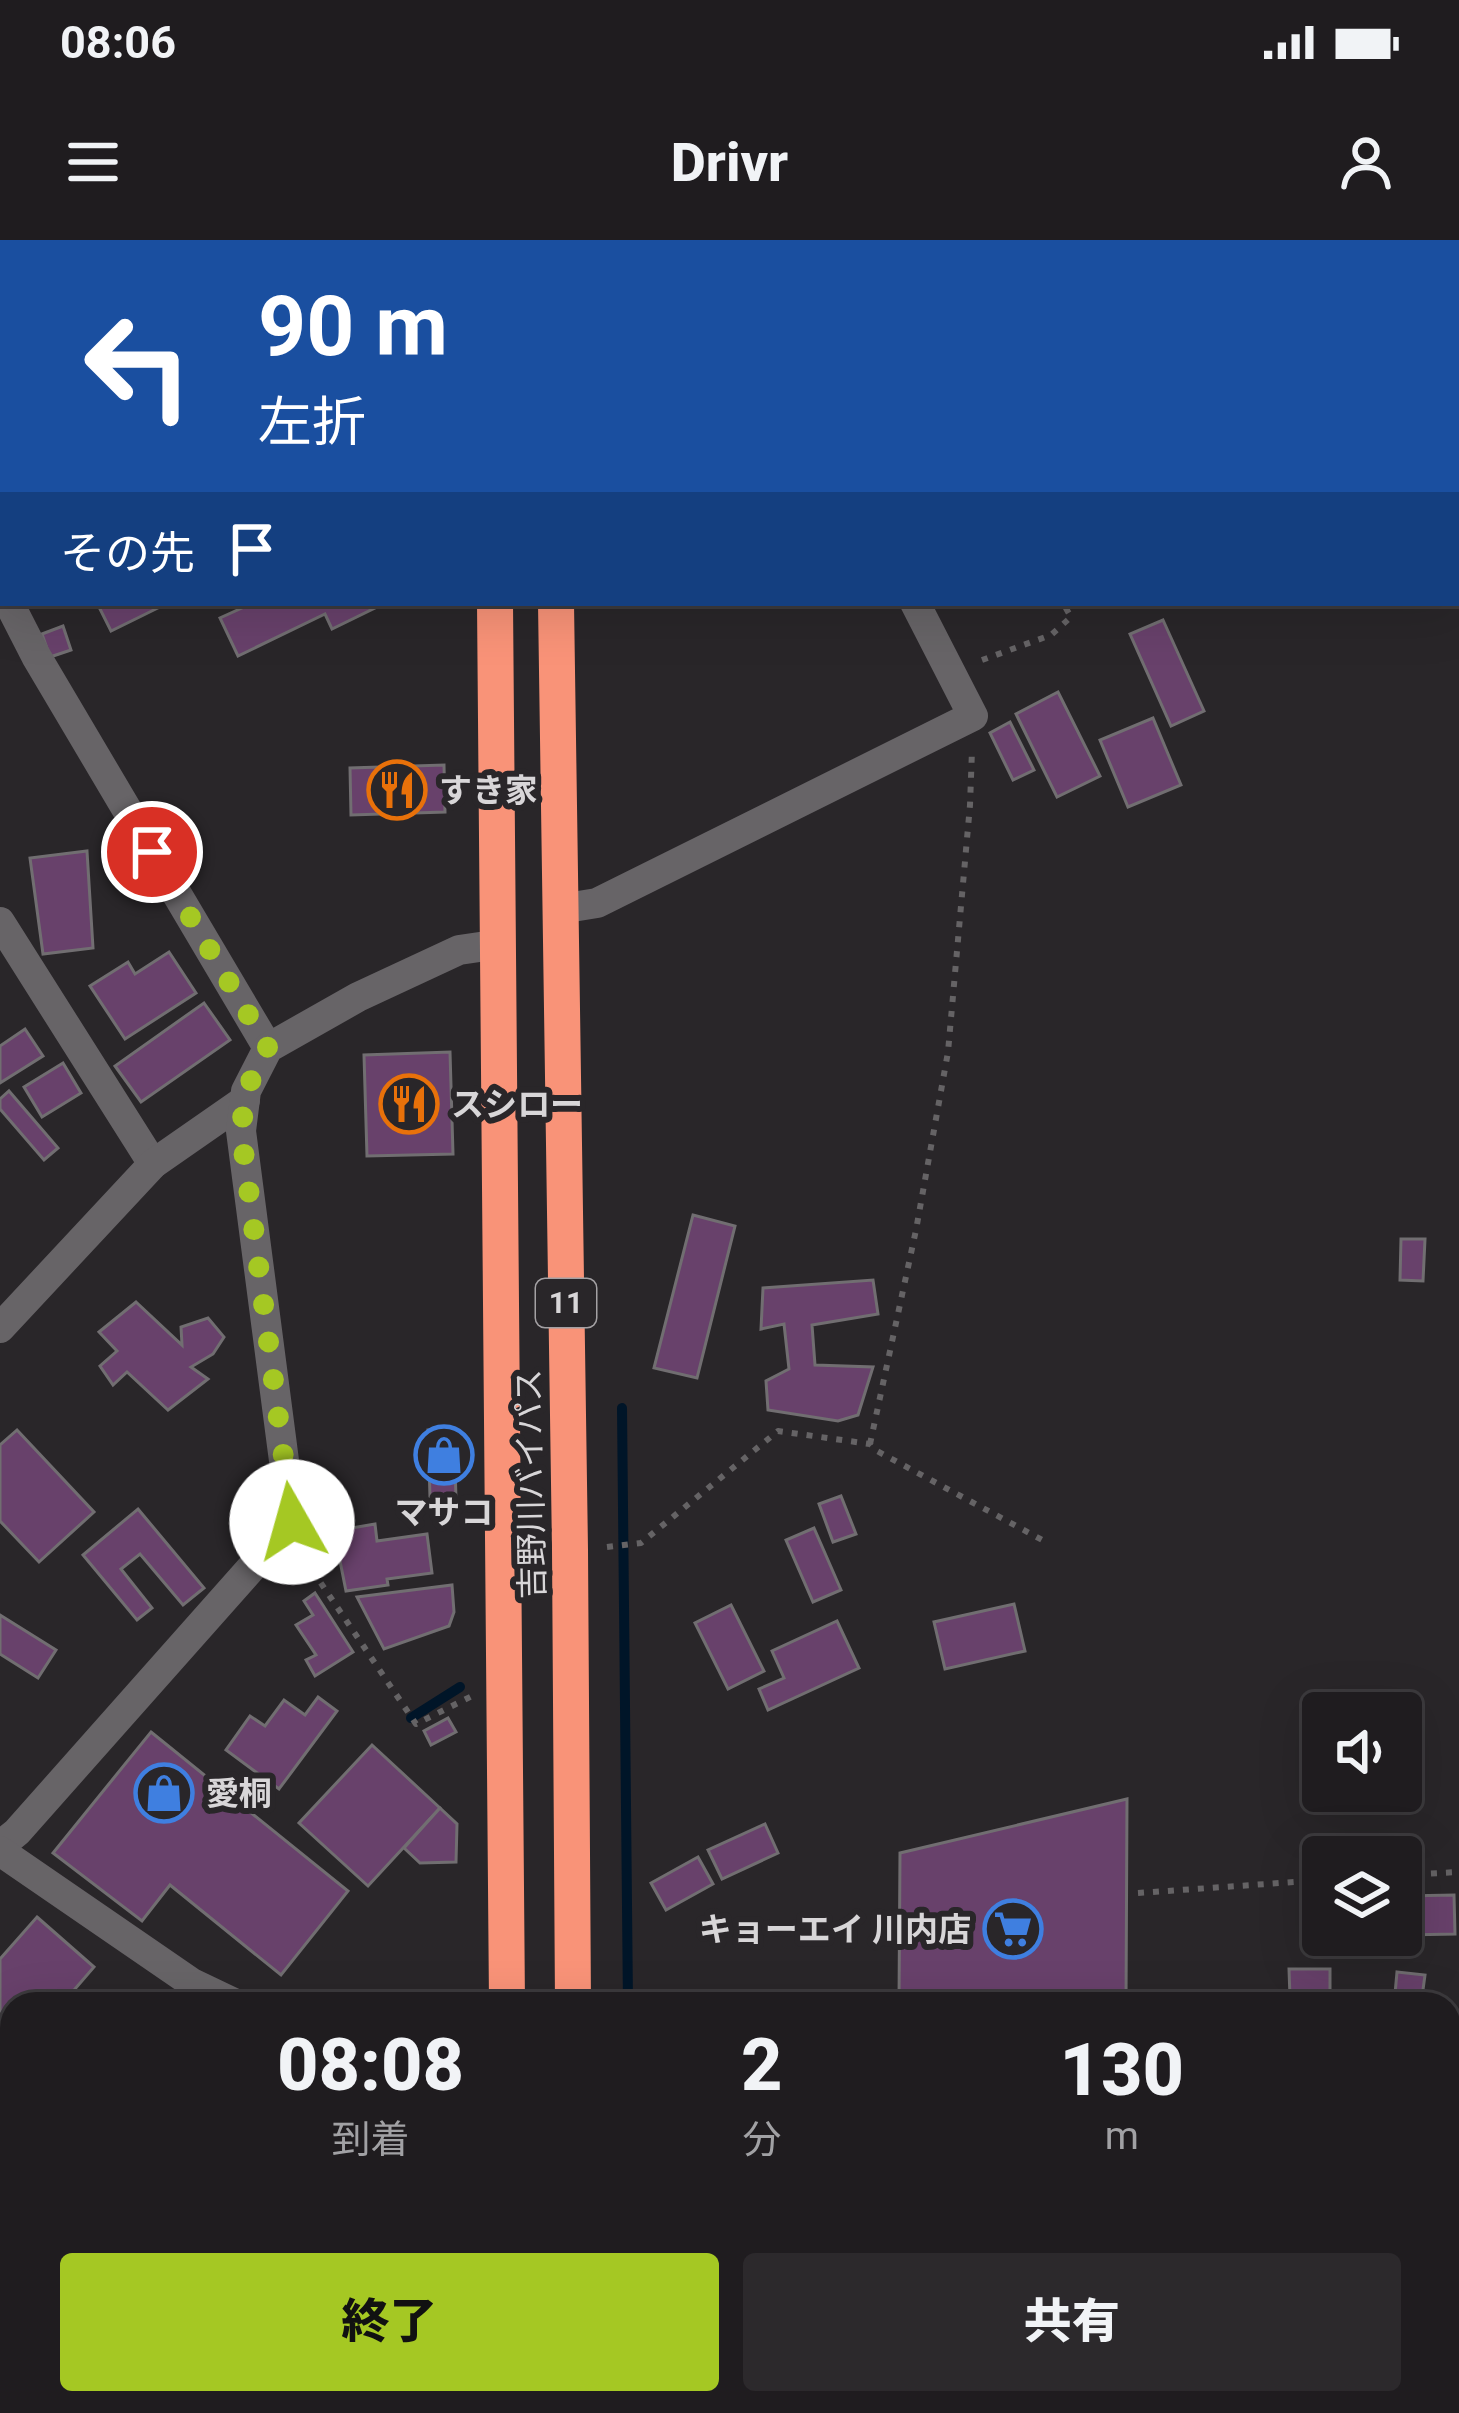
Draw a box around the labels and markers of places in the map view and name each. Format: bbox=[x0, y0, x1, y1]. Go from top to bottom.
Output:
restaurant icon: すき家 bbox=[366, 759, 428, 821]
place label: すき家 bbox=[439, 771, 538, 810]
pin bbox=[101, 801, 203, 903]
restaurant icon: スシロー bbox=[378, 1073, 440, 1135]
place label: スシロー bbox=[451, 1085, 583, 1124]
shop icon: マサコ bbox=[413, 1424, 475, 1486]
place label: マサコ bbox=[395, 1493, 494, 1532]
shop icon: 愛桐 bbox=[133, 1762, 195, 1824]
place label: 愛桐 bbox=[206, 1774, 272, 1813]
supermarket icon: キョーエイ 川内店 bbox=[982, 1898, 1044, 1960]
place label: キョーエイ 川内店 bbox=[699, 1910, 971, 1949]

